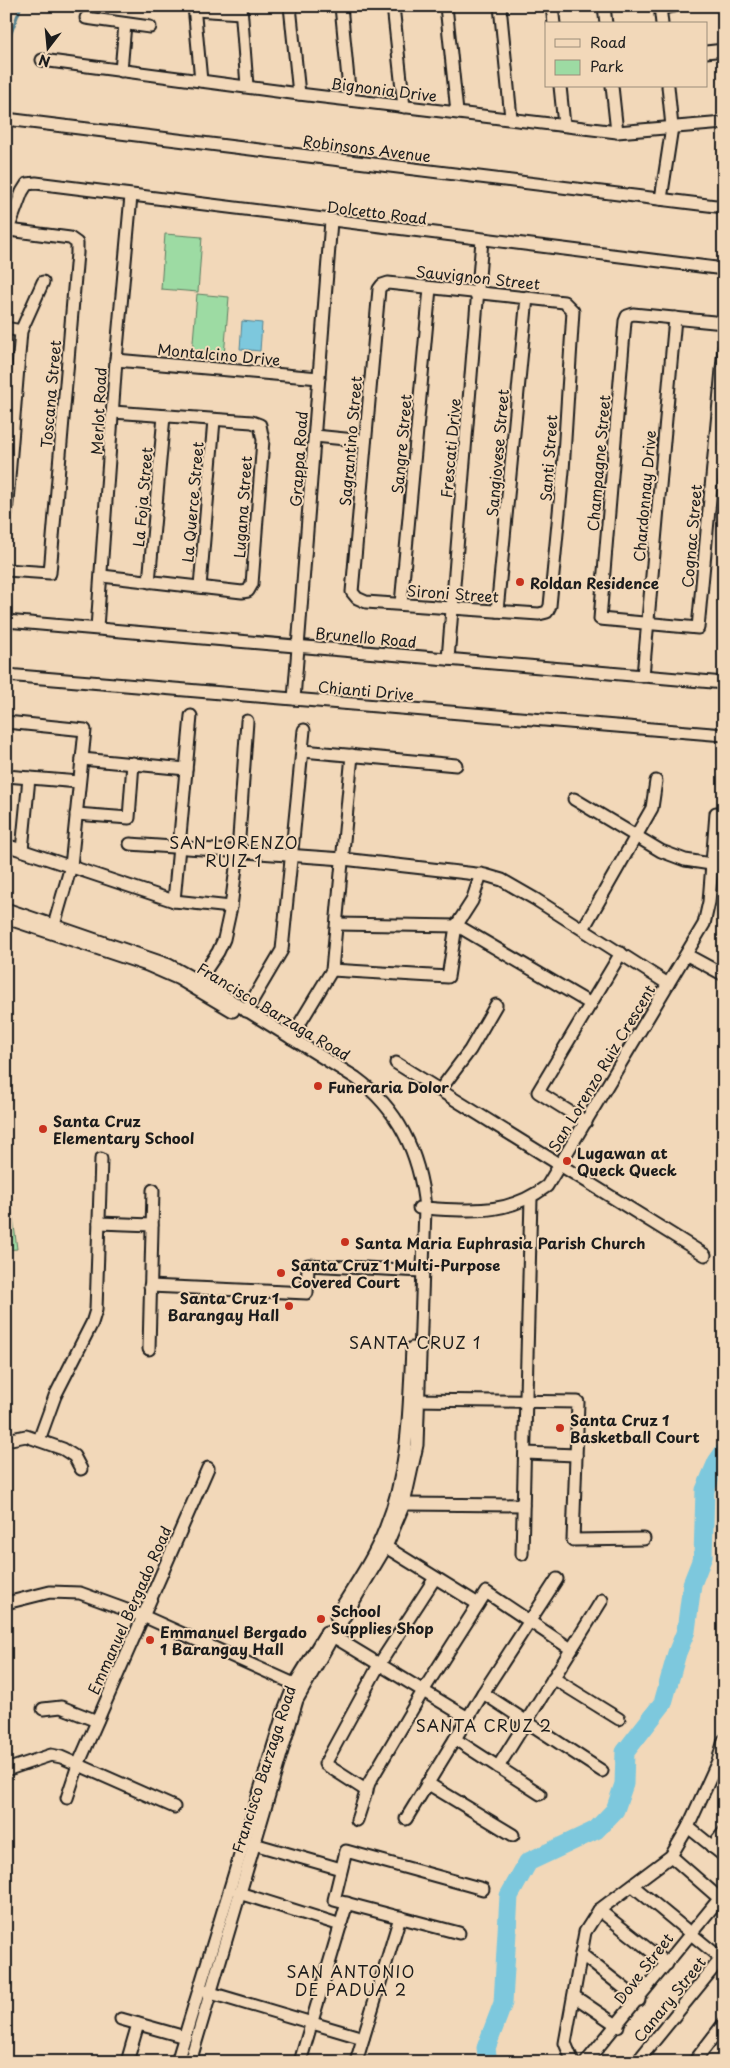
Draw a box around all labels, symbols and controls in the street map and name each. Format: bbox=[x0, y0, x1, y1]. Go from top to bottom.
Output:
north arrow bbox=[22, 22, 72, 72]
legend bbox=[545, 22, 708, 88]
text: Road bbox=[590, 30, 626, 53]
text: N bbox=[36, 49, 53, 73]
text: Park bbox=[590, 54, 624, 77]
street label: Bignonia Drive bbox=[330, 71, 438, 107]
street label: Robinsons Avenue bbox=[302, 129, 432, 167]
street label: Dolcetto Road bbox=[325, 194, 429, 230]
street label: Sauvignon Street bbox=[415, 259, 541, 295]
street label: Montalcino Drive bbox=[157, 337, 281, 371]
street label: Toscana Street bbox=[34, 339, 66, 449]
street label: Merlot Road bbox=[84, 367, 112, 455]
street label: Sagrantino Street bbox=[333, 375, 367, 507]
street label: Sangiovese Street bbox=[480, 388, 514, 518]
street label: Sangre Street bbox=[385, 393, 417, 495]
street label: Champagne Street bbox=[581, 394, 615, 532]
street label: Frescati Drive bbox=[434, 397, 466, 499]
street label: Grappa Road bbox=[283, 410, 313, 508]
street label: Santi Street bbox=[534, 414, 562, 502]
street label: Chardonnay Drive bbox=[627, 429, 661, 563]
street label: La Querce Street bbox=[175, 441, 209, 563]
street label: La Foja Street bbox=[126, 446, 158, 548]
street label: Lugana Street bbox=[227, 455, 257, 559]
street label: Cognac Street bbox=[675, 483, 707, 589]
place label: Roldan Residence bbox=[530, 571, 659, 594]
marker: Roldan Residence bbox=[514, 576, 526, 588]
street label: Sironi Street bbox=[406, 578, 500, 608]
street label: Brunello Road bbox=[314, 621, 418, 653]
street label: Chianti Drive bbox=[317, 674, 415, 706]
district label: SAN LORENZO RUIZ 1 bbox=[169, 830, 299, 872]
street label: Francisco Barzaga Road bbox=[193, 956, 355, 1066]
street label: San Lorenzo Ruiz Crescent bbox=[542, 980, 660, 1156]
place label: Funeraria Dolor bbox=[328, 1075, 449, 1098]
marker: Funeraria Dolor bbox=[312, 1080, 324, 1092]
place label: Santa Cruz Elementary School bbox=[53, 1109, 194, 1149]
marker: Santa Cruz Elementary School bbox=[37, 1123, 49, 1135]
place label: Lugawan at Queck Queck bbox=[577, 1141, 677, 1181]
marker: Lugawan at Queck Queck bbox=[561, 1155, 573, 1167]
place label: Santa Maria Euphrasia Parish Church bbox=[355, 1231, 646, 1254]
marker: Santa Maria Euphrasia Parish Church bbox=[339, 1236, 351, 1248]
place label: Santa Cruz 1 Multi-Purpose Covered Court bbox=[291, 1253, 500, 1293]
marker: Santa Cruz 1 Multi-Purpose Covered Court bbox=[275, 1267, 287, 1279]
place label: Santa Cruz 1 Barangay Hall bbox=[168, 1286, 279, 1326]
marker: Santa Cruz 1 Barangay Hall bbox=[283, 1300, 295, 1312]
district label: SANTA CRUZ 1 bbox=[349, 1330, 481, 1354]
place label: Santa Cruz 1 Basketball Court bbox=[570, 1408, 700, 1448]
marker: Santa Cruz 1 Basketball Court bbox=[554, 1422, 566, 1434]
street label: Emmanuel Bergado Road bbox=[81, 1522, 177, 1698]
place label: School Supplies Shop bbox=[331, 1599, 434, 1639]
marker: School Supplies Shop bbox=[315, 1613, 327, 1625]
place label: Emmanuel Bergado 1 Barangay Hall bbox=[160, 1620, 307, 1660]
marker: Emmanuel Bergado 1 Barangay Hall bbox=[144, 1634, 156, 1646]
street label: Francisco Barzaga Road bbox=[225, 1682, 301, 1856]
district label: SANTA CRUZ 2 bbox=[416, 1713, 552, 1737]
street label: Dove Street bbox=[608, 1928, 678, 2008]
street label: Canary Street bbox=[627, 1951, 711, 2047]
district label: SAN ANTONIO DE PADUA 2 bbox=[287, 1959, 415, 2001]

